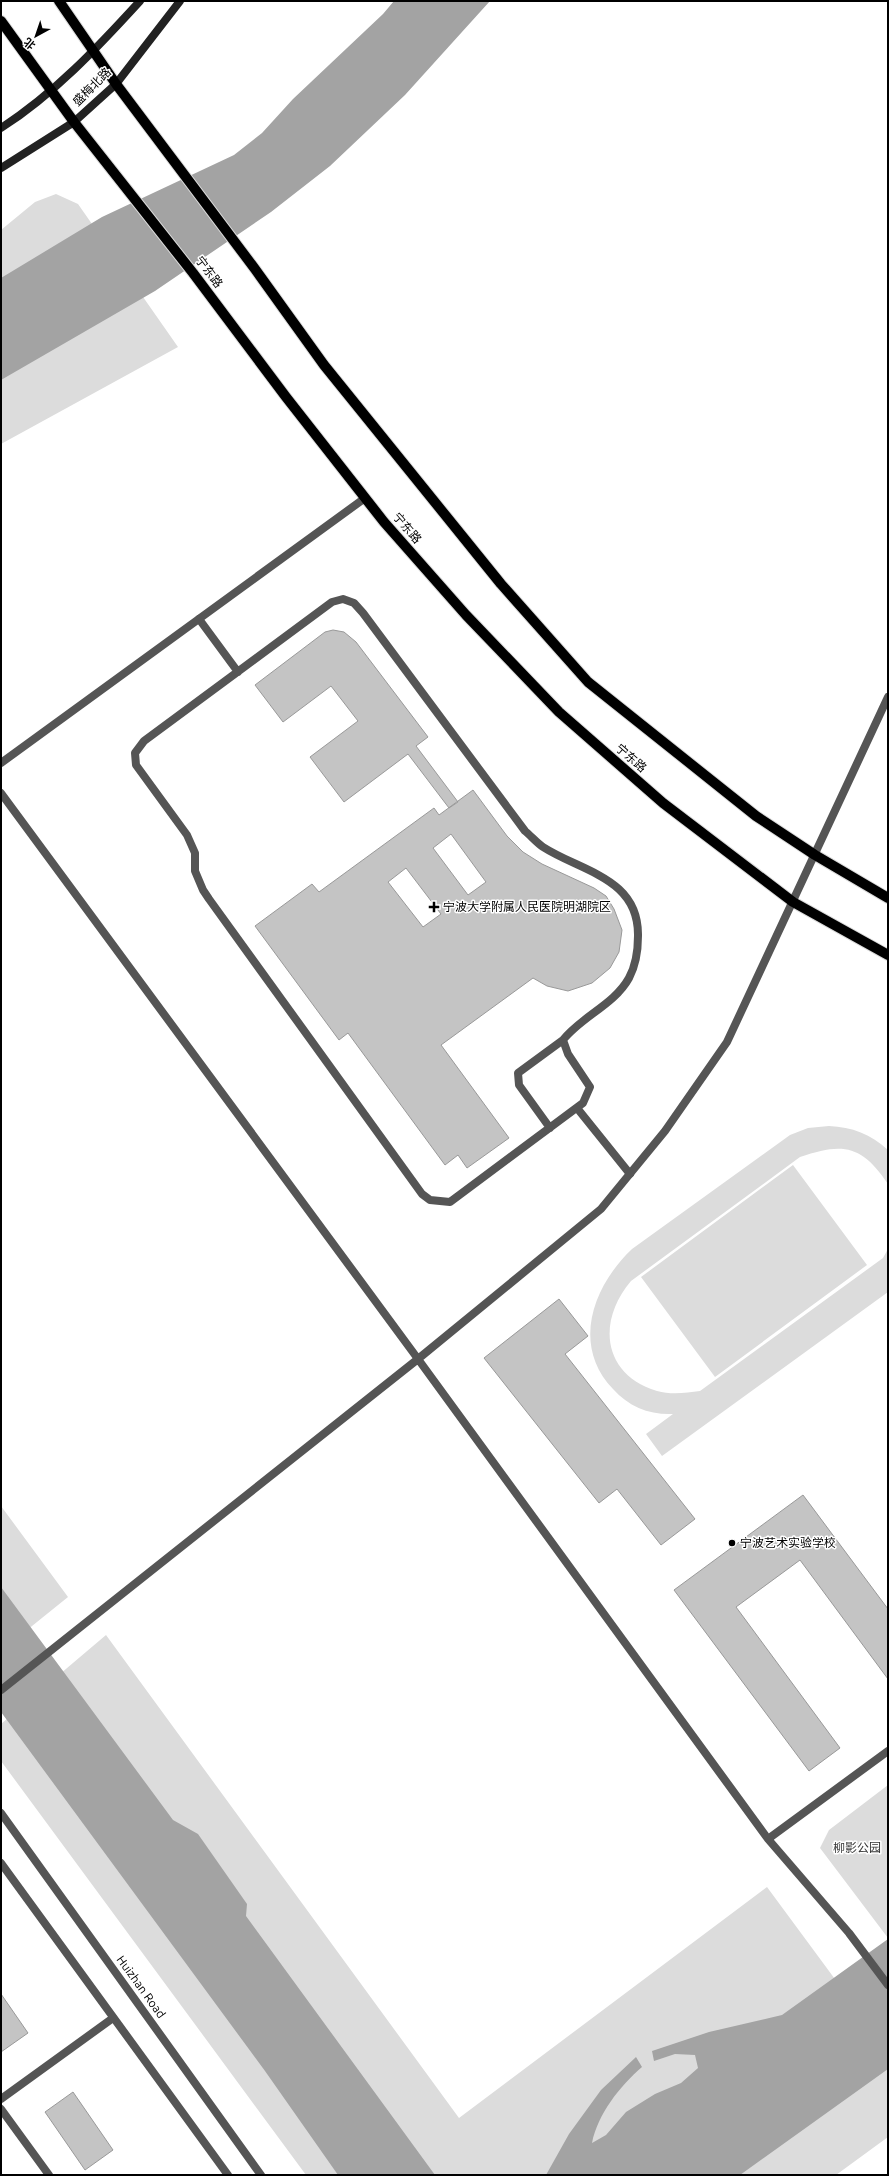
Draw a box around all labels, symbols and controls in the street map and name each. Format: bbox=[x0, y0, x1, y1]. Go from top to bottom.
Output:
north arrow bbox=[16, 16, 56, 56]
text: 北 bbox=[22, 36, 38, 52]
street label: 盛梅北路 bbox=[70, 65, 113, 108]
street label: 宁东路 bbox=[193, 253, 225, 290]
street label: 宁东路 bbox=[391, 510, 424, 546]
street label: 宁东路 bbox=[613, 741, 649, 774]
place label: 宁波大学附属人民医院明湖院区 bbox=[443, 900, 611, 913]
marker: 宁波大学附属人民医院明湖院区 bbox=[428, 901, 440, 913]
place label: 宁波艺术实验学校 bbox=[740, 1536, 836, 1549]
marker: 宁波艺术实验学校 bbox=[727, 1538, 737, 1548]
park label: 柳影公园 bbox=[833, 1841, 881, 1854]
street label: Huizhan Road bbox=[114, 1953, 168, 2020]

